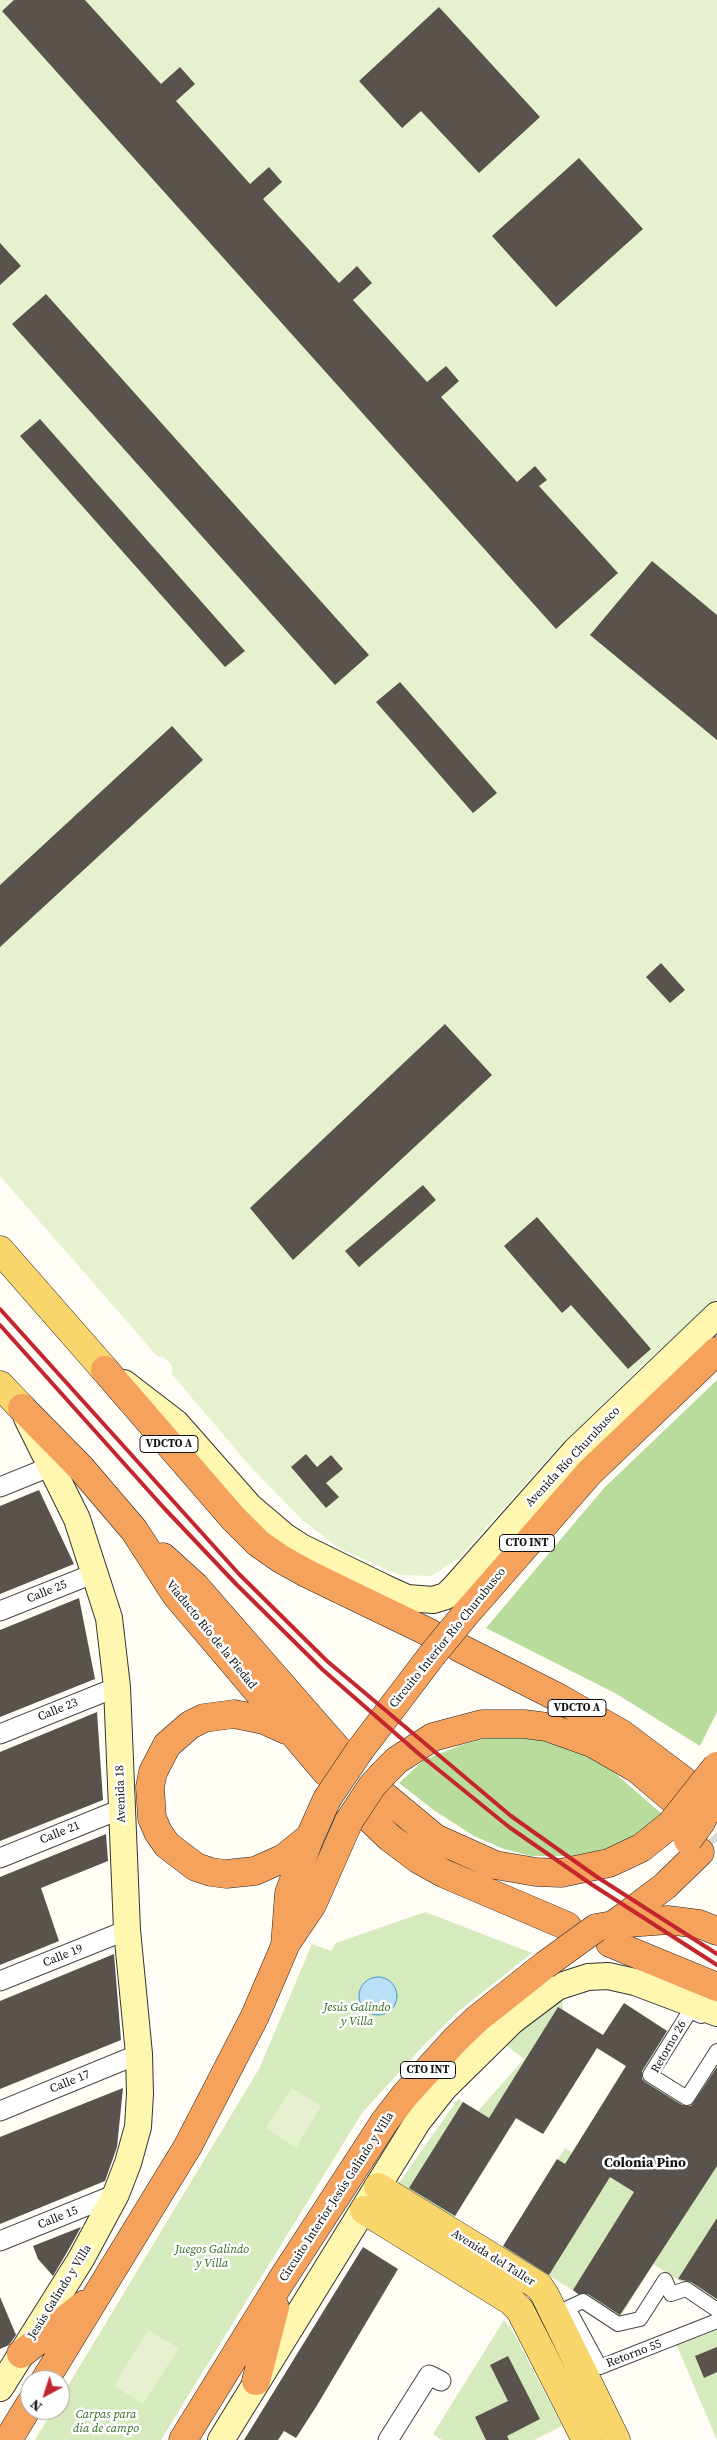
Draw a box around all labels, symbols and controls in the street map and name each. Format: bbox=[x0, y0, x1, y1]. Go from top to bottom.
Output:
street label: Avenida Río Churubusco bbox=[523, 1404, 623, 1510]
road number: VDCTO A bbox=[140, 1436, 198, 1452]
road number: CTO INT bbox=[500, 1535, 554, 1552]
street label: Circuito Interior Río Churubusco bbox=[387, 1565, 509, 1711]
street label: Calle 25 bbox=[25, 1578, 69, 1606]
street label: Viaducto Río de la Piedad bbox=[163, 1578, 259, 1692]
street label: Calle 23 bbox=[36, 1696, 80, 1724]
road number: VDCTO A bbox=[548, 1700, 606, 1716]
street label: Avenida 18 bbox=[113, 1765, 129, 1823]
street label: Calle 21 bbox=[38, 1819, 82, 1847]
street label: Calle 19 bbox=[41, 1942, 85, 1970]
park label: Jesús Galindo y Villa bbox=[324, 2001, 390, 2029]
street label: Retorno 26 bbox=[648, 2018, 690, 2076]
road number: CTO INT bbox=[400, 2062, 456, 2078]
street label: Calle 17 bbox=[48, 2068, 92, 2096]
street label: Circuito Interior Jesús Galindo y Villa bbox=[277, 2109, 397, 2285]
district label: Colonia Pino bbox=[604, 2155, 686, 2171]
street label: Calle 15 bbox=[36, 2204, 80, 2232]
street label: Avenida del Taller bbox=[448, 2226, 538, 2290]
street label: Jesús Galindo y Villa bbox=[25, 2242, 95, 2342]
park label: Juegos Galindo y Villa bbox=[175, 2243, 249, 2271]
street label: Retorno 55 bbox=[604, 2337, 664, 2371]
north arrow bbox=[20, 2370, 70, 2420]
text: N bbox=[26, 2395, 46, 2417]
park label: Carpas para dia de campo bbox=[73, 2408, 139, 2436]

